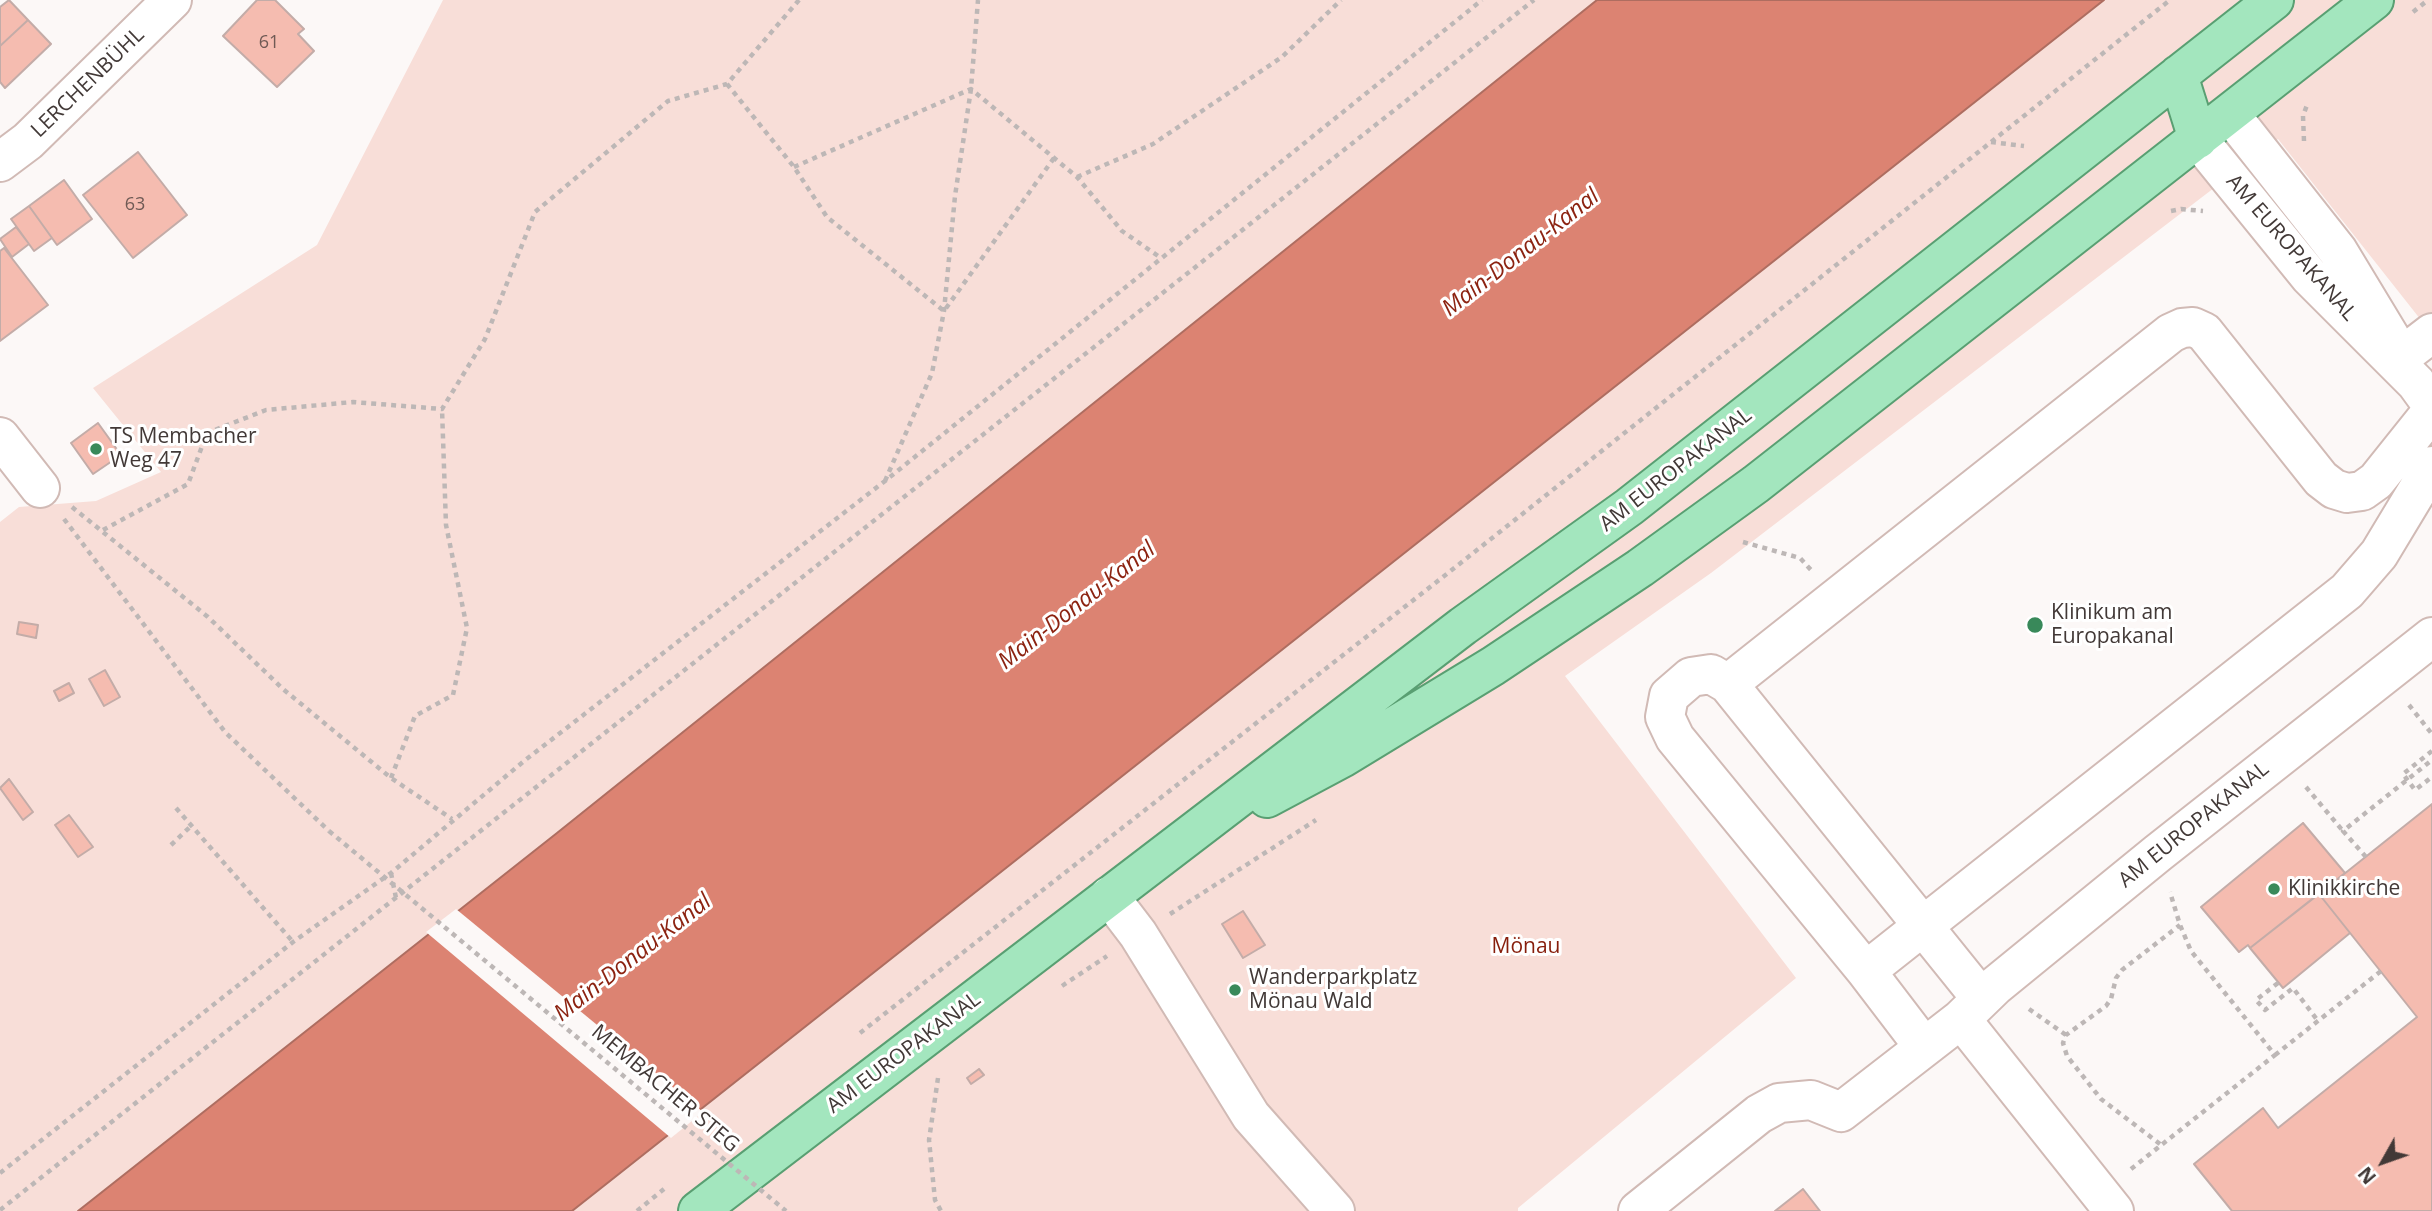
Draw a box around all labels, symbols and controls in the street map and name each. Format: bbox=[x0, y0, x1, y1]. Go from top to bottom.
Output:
street label: LERCHENBÜHL bbox=[26, 23, 150, 143]
house number: 61 bbox=[259, 32, 279, 54]
street label: AM EUROPAKANAL bbox=[2220, 170, 2362, 326]
water label: Main-Donau-Kanal bbox=[1437, 183, 1605, 323]
house number: 63 bbox=[125, 194, 145, 216]
street label: AM EUROPAKANAL bbox=[1595, 403, 1757, 537]
place label: TS Membacher Weg 47 bbox=[110, 424, 256, 474]
marker: TS Membacher Weg 47 bbox=[88, 441, 104, 457]
water label: Main-Donau-Kanal bbox=[993, 536, 1161, 676]
place label: Klinikum am Europakanal bbox=[2051, 600, 2174, 650]
marker: Klinikum am Europakanal bbox=[2025, 615, 2045, 635]
street label: AM EUROPAKANAL bbox=[2114, 757, 2274, 893]
place label: Klinikkirche bbox=[2288, 876, 2400, 902]
marker: Klinikkirche bbox=[2266, 881, 2282, 897]
water label: Main-Donau-Kanal bbox=[549, 888, 717, 1028]
park label: Mönau bbox=[1492, 934, 1560, 960]
place label: Wanderparkplatz Mönau Wald bbox=[1249, 965, 1417, 1015]
marker: Wanderparkplatz Mönau Wald bbox=[1227, 982, 1243, 998]
street label: AM EUROPAKANAL bbox=[822, 987, 986, 1119]
street label: MEMBACHER STEG bbox=[586, 1020, 744, 1158]
north arrow bbox=[2348, 1127, 2418, 1197]
text: N bbox=[2352, 1161, 2382, 1190]

